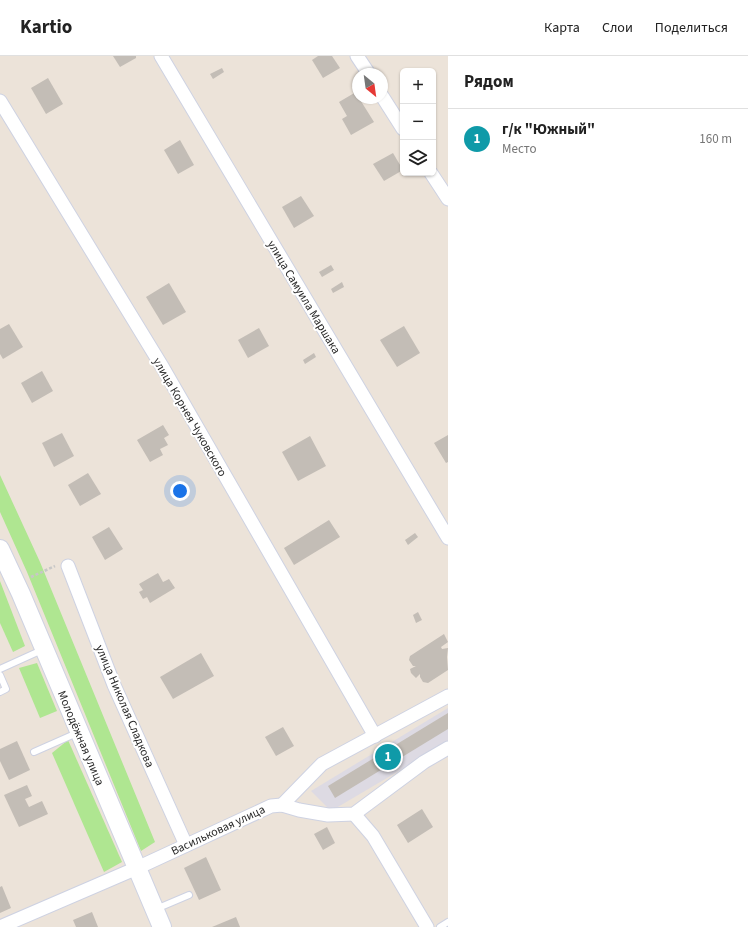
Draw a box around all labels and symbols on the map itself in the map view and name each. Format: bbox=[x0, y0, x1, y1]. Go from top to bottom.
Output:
north arrow bbox=[352, 68, 388, 104]
street label: улица Самуила Маршака bbox=[263, 237, 344, 357]
street label: улица Корнея Чуковского bbox=[148, 355, 231, 480]
your location bbox=[170, 481, 190, 501]
street label: улица Николая Сладкова bbox=[91, 642, 158, 770]
street label: Молодёжная улица bbox=[53, 688, 108, 788]
pin: 1 bbox=[375, 742, 401, 772]
street label: Васильковая улица bbox=[168, 801, 268, 860]

